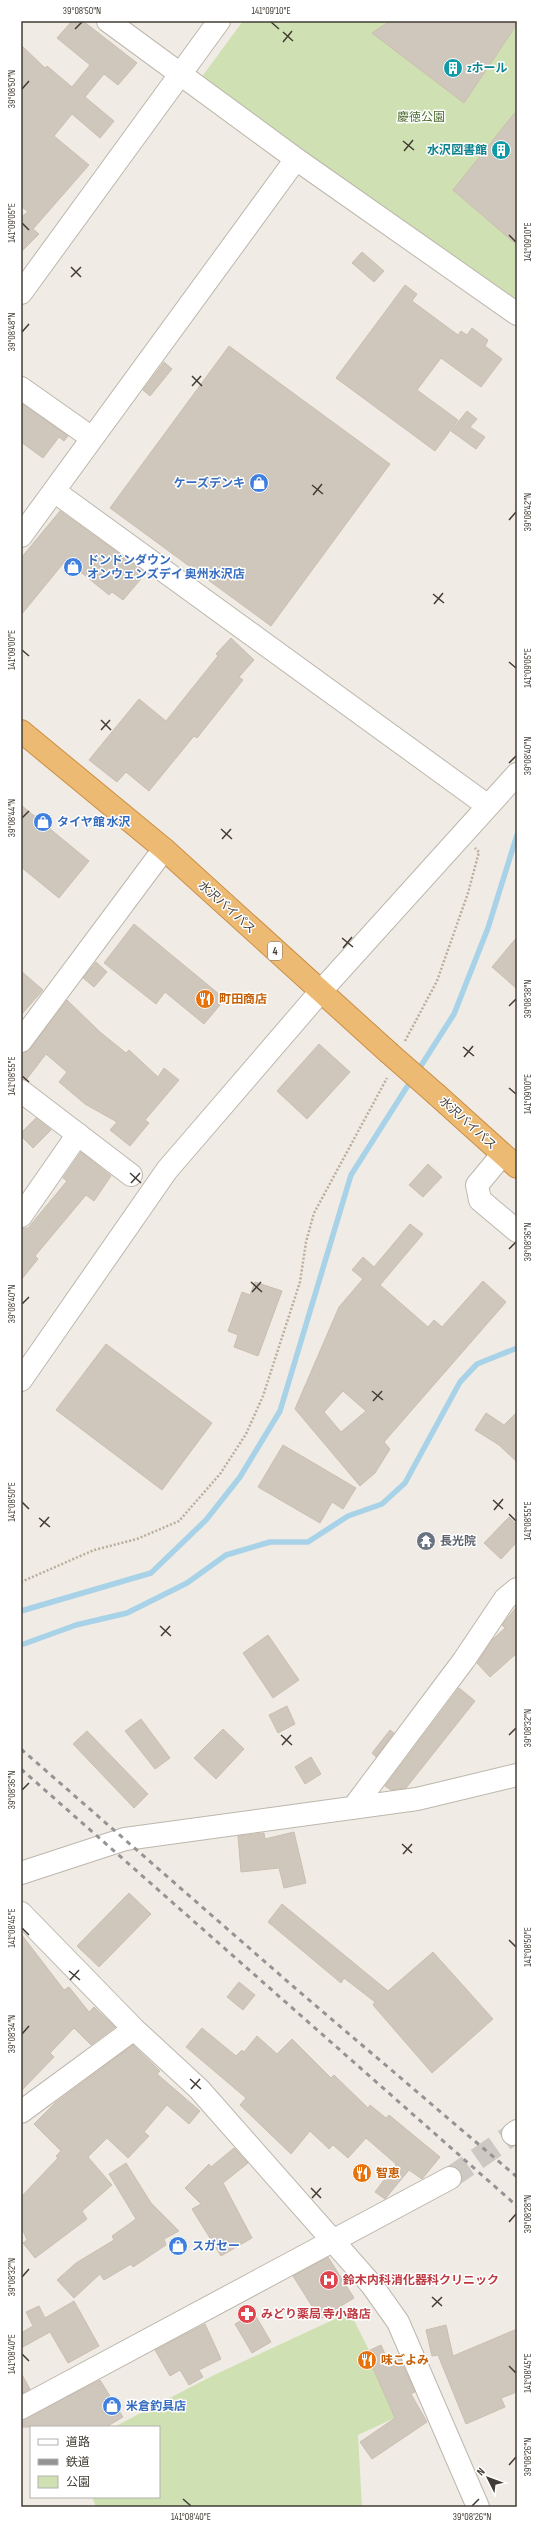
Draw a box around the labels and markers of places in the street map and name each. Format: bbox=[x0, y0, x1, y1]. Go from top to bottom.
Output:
building icon: zホール bbox=[442, 57, 464, 79]
place label: zホール bbox=[467, 61, 508, 76]
building icon: 水沢図書館 bbox=[490, 139, 512, 161]
place label: 水沢図書館 bbox=[427, 143, 487, 158]
shop icon: ケーズデンキ bbox=[248, 472, 270, 494]
place label: ケーズデンキ bbox=[174, 476, 245, 491]
place label: ドンドンダウン オンウェンズデイ 奥州水沢店 bbox=[87, 553, 245, 582]
shop icon: ドンドンダウン オンウェンズデイ 奥州水沢店 bbox=[62, 556, 84, 578]
shop icon: タイヤ館 水沢 bbox=[32, 811, 54, 833]
place label: タイヤ館 水沢 bbox=[57, 815, 131, 830]
restaurant icon: 町田商店 bbox=[194, 988, 216, 1010]
place label: 町田商店 bbox=[219, 992, 267, 1007]
temple icon: 長光院 bbox=[415, 1530, 437, 1552]
place label: 長光院 bbox=[440, 1534, 476, 1549]
restaurant icon: 智恵 bbox=[351, 2162, 373, 2184]
place label: 智恵 bbox=[376, 2166, 400, 2181]
shop icon: スガセー bbox=[167, 2235, 189, 2257]
place label: スガセー bbox=[192, 2239, 240, 2254]
hospital icon: 鈴木内科消化器科クリニック bbox=[318, 2269, 340, 2291]
place label: 鈴木内科消化器科クリニック bbox=[342, 2273, 499, 2288]
pharmacy icon: みどり薬局 寺小路店 bbox=[236, 2303, 258, 2325]
place label: みどり薬局 寺小路店 bbox=[261, 2307, 371, 2322]
restaurant icon: 味ごよみ bbox=[356, 2349, 378, 2371]
place label: 味ごよみ bbox=[381, 2353, 429, 2368]
shop icon: 米倉釣具店 bbox=[101, 2395, 123, 2417]
place label: 米倉釣具店 bbox=[126, 2399, 186, 2414]

